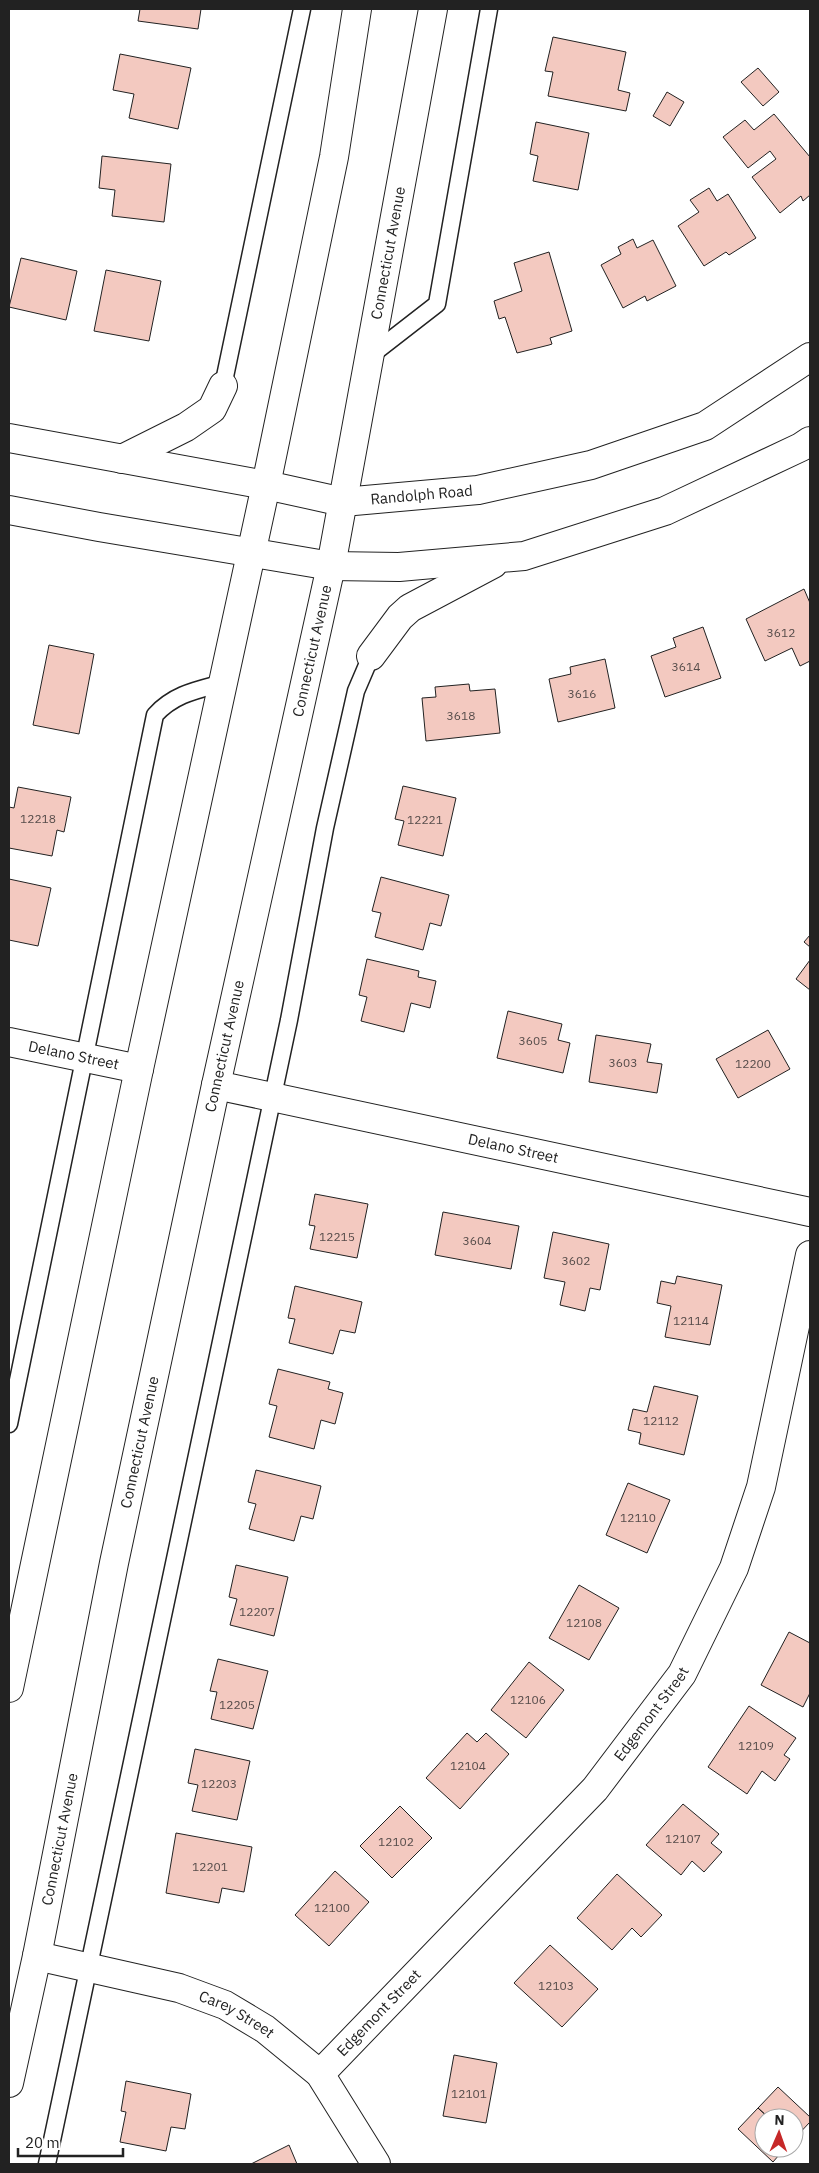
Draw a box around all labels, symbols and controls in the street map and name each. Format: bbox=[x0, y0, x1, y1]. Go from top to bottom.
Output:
street label: Connecticut Avenue bbox=[366, 185, 409, 321]
street label: Randolph Road bbox=[370, 481, 473, 509]
street label: Connecticut Avenue bbox=[288, 583, 336, 719]
house number: 3612 bbox=[767, 625, 795, 640]
house number: 3614 bbox=[672, 659, 700, 674]
house number: 3616 bbox=[568, 686, 596, 701]
house number: 3618 bbox=[447, 708, 475, 723]
house number: 12218 bbox=[20, 811, 56, 826]
house number: 12221 bbox=[407, 812, 443, 827]
street label: Connecticut Avenue bbox=[200, 978, 248, 1114]
house number: 3605 bbox=[519, 1033, 547, 1048]
street label: Delano Street bbox=[27, 1036, 121, 1074]
house number: 3603 bbox=[609, 1055, 637, 1070]
house number: 12200 bbox=[735, 1056, 771, 1071]
street label: Delano Street bbox=[466, 1129, 560, 1167]
house number: 12215 bbox=[319, 1229, 355, 1244]
house number: 3604 bbox=[463, 1233, 491, 1248]
house number: 3602 bbox=[562, 1253, 590, 1268]
house number: 12114 bbox=[673, 1313, 709, 1328]
street label: Connecticut Avenue bbox=[116, 1374, 163, 1510]
house number: 12112 bbox=[643, 1413, 679, 1428]
house number: 12110 bbox=[620, 1510, 656, 1525]
house number: 12207 bbox=[239, 1604, 275, 1619]
house number: 12108 bbox=[566, 1615, 602, 1630]
street label: Edgemont Street bbox=[609, 1664, 693, 1765]
house number: 12106 bbox=[510, 1692, 546, 1707]
house number: 12205 bbox=[219, 1697, 255, 1712]
house number: 12109 bbox=[738, 1738, 774, 1753]
house number: 12104 bbox=[450, 1758, 486, 1773]
street label: Connecticut Avenue bbox=[37, 1771, 82, 1907]
house number: 12203 bbox=[201, 1776, 237, 1791]
house number: 12107 bbox=[665, 1831, 701, 1846]
house number: 12102 bbox=[378, 1834, 414, 1849]
house number: 12201 bbox=[192, 1859, 228, 1874]
house number: 12100 bbox=[314, 1900, 350, 1915]
street label: Edgemont Street bbox=[332, 1965, 425, 2060]
house number: 12103 bbox=[538, 1978, 574, 1993]
street label: Carey Street bbox=[196, 1986, 279, 2042]
house number: 12101 bbox=[451, 2086, 487, 2101]
north arrow bbox=[754, 2108, 804, 2158]
text: N bbox=[774, 2111, 785, 2129]
scale bar bbox=[18, 2126, 122, 2158]
text: 20 m bbox=[25, 2133, 60, 2152]

